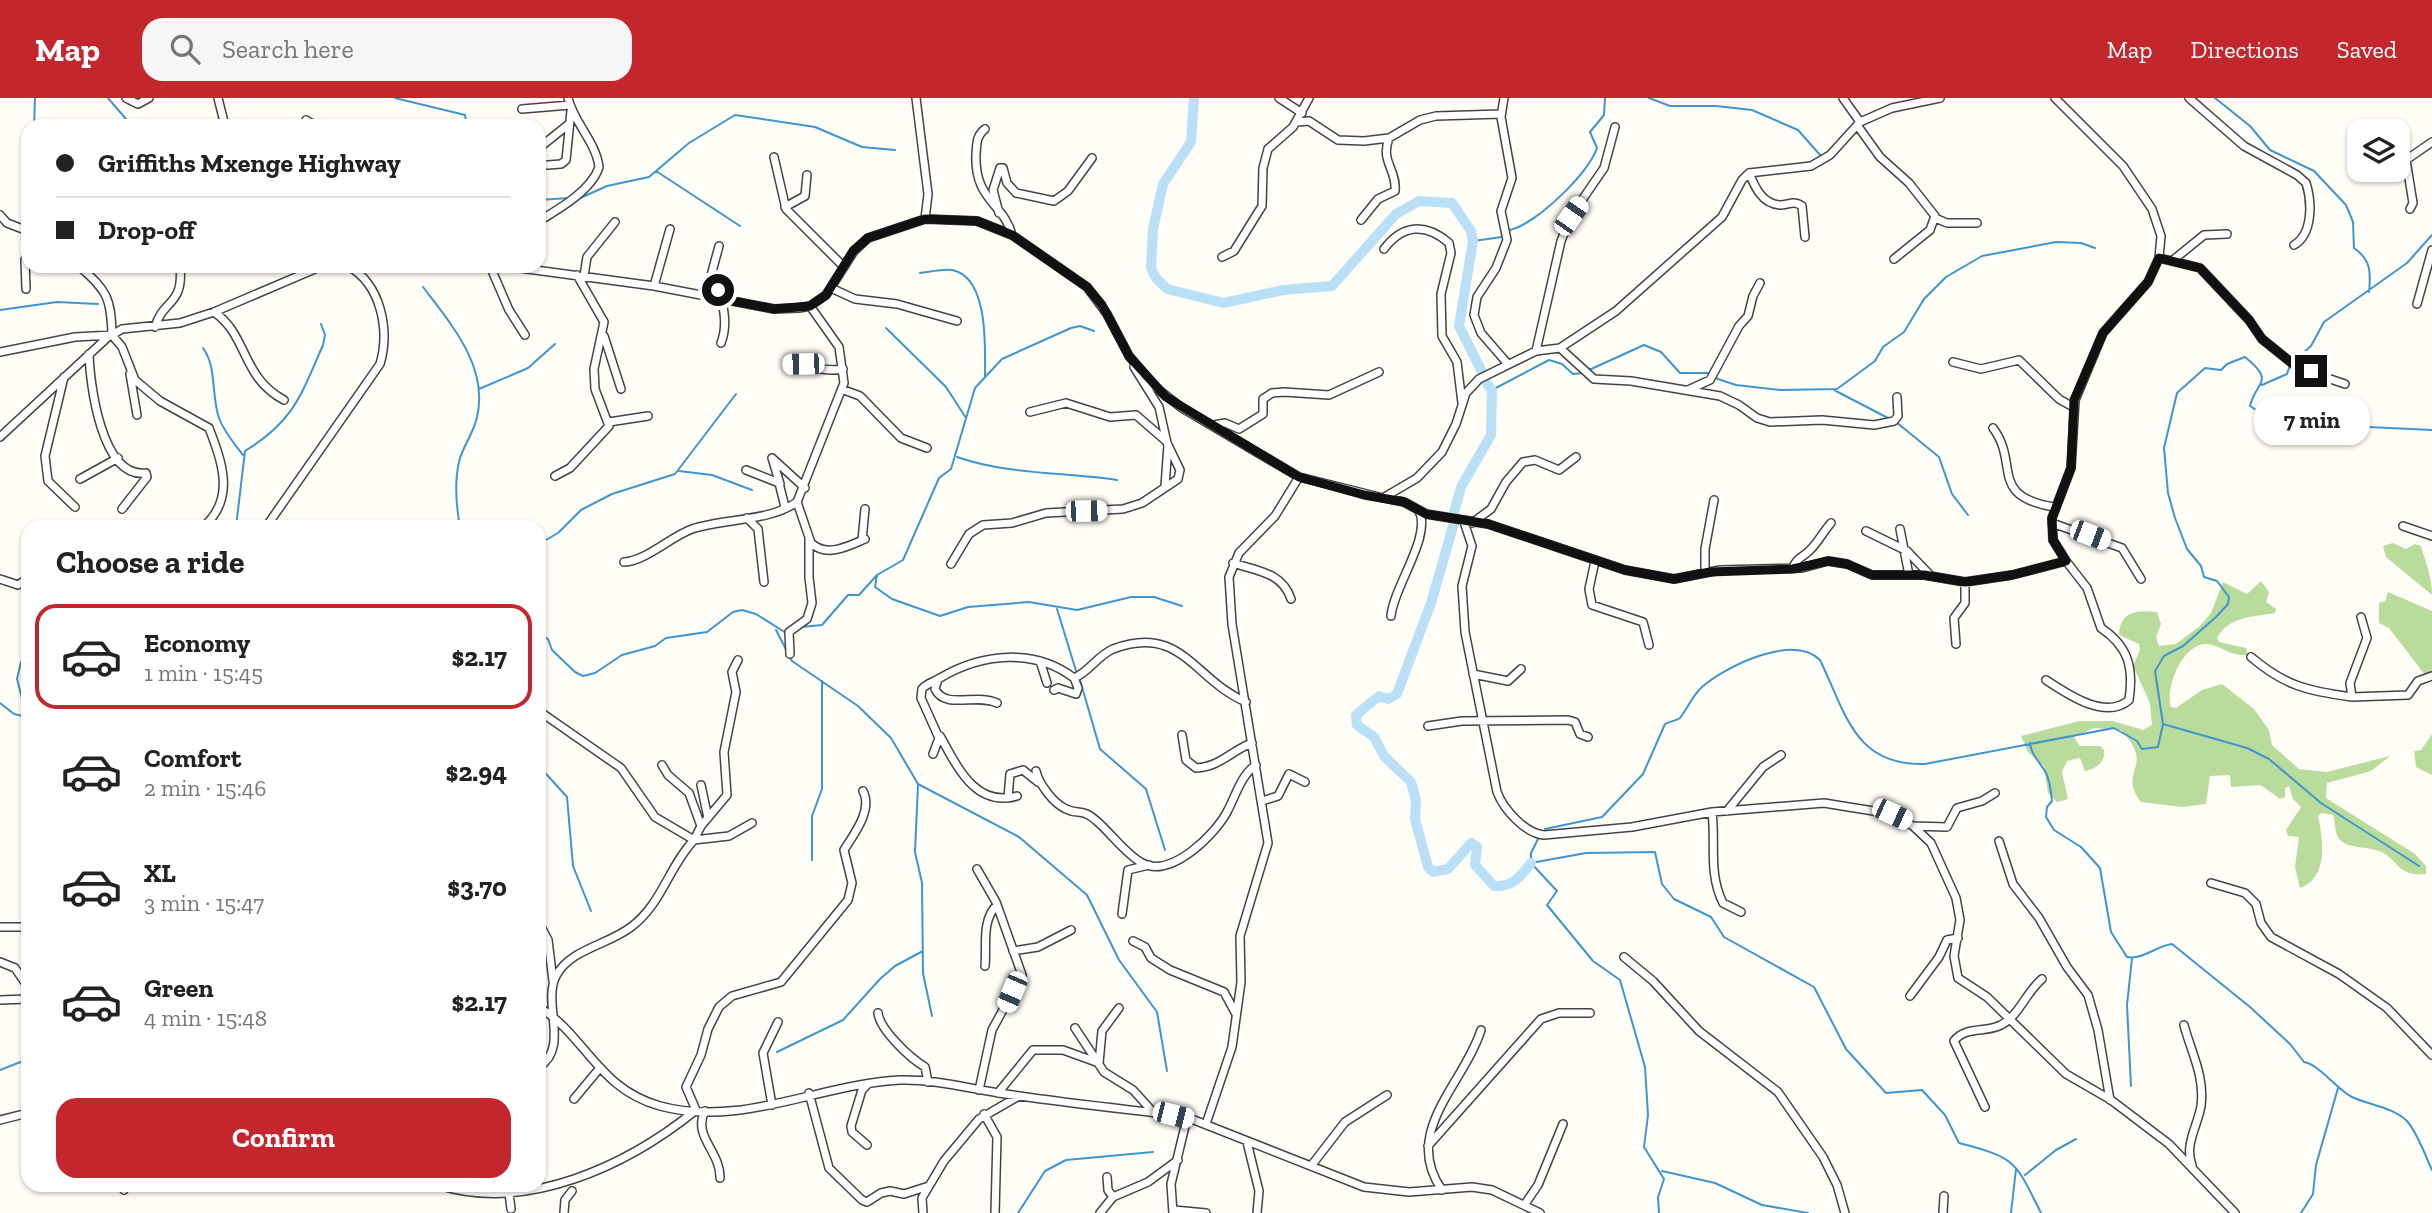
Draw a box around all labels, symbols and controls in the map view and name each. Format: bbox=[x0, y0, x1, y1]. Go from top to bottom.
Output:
search box bbox=[142, 18, 632, 81]
text: Map bbox=[35, 30, 100, 69]
icon: search bbox=[166, 30, 204, 68]
text: Search here bbox=[222, 33, 354, 65]
text: Map bbox=[2107, 35, 2153, 64]
text: Directions bbox=[2191, 35, 2299, 64]
text: Saved bbox=[2337, 35, 2397, 64]
map controls bbox=[2347, 119, 2410, 182]
button: layers bbox=[2347, 119, 2410, 182]
text: Griffiths Mxenge Highway bbox=[98, 147, 401, 179]
car bbox=[1551, 193, 1592, 239]
text: Drop-off bbox=[98, 214, 195, 246]
route start bbox=[702, 274, 734, 306]
car bbox=[782, 353, 825, 375]
route end bbox=[2295, 355, 2327, 387]
callout: 7 min bbox=[2253, 396, 2369, 444]
text: 7 min bbox=[2284, 406, 2340, 434]
car bbox=[1065, 500, 1108, 522]
car bbox=[2067, 518, 2114, 552]
text: Choose a ride bbox=[56, 543, 244, 581]
icon: car bbox=[60, 625, 123, 688]
text: Economy bbox=[144, 627, 250, 659]
text: $2.17 bbox=[451, 641, 507, 673]
text: 1 min · 15:45 bbox=[144, 659, 263, 687]
icon: car bbox=[60, 740, 123, 803]
text: Comfort bbox=[144, 742, 241, 774]
text: $2.94 bbox=[446, 756, 507, 788]
text: 2 min · 15:46 bbox=[144, 774, 266, 802]
car bbox=[1869, 796, 1916, 832]
icon: car bbox=[60, 855, 123, 918]
text: XL bbox=[144, 857, 176, 889]
text: $3.70 bbox=[447, 871, 507, 903]
text: 3 min · 15:47 bbox=[144, 889, 264, 917]
car bbox=[995, 969, 1030, 1015]
icon: car bbox=[60, 970, 123, 1033]
text: Green bbox=[144, 972, 214, 1004]
text: $2.17 bbox=[451, 986, 507, 1018]
text: 4 min · 15:48 bbox=[144, 1004, 267, 1032]
button: Confirm bbox=[56, 1098, 511, 1178]
car bbox=[1151, 1100, 1196, 1130]

